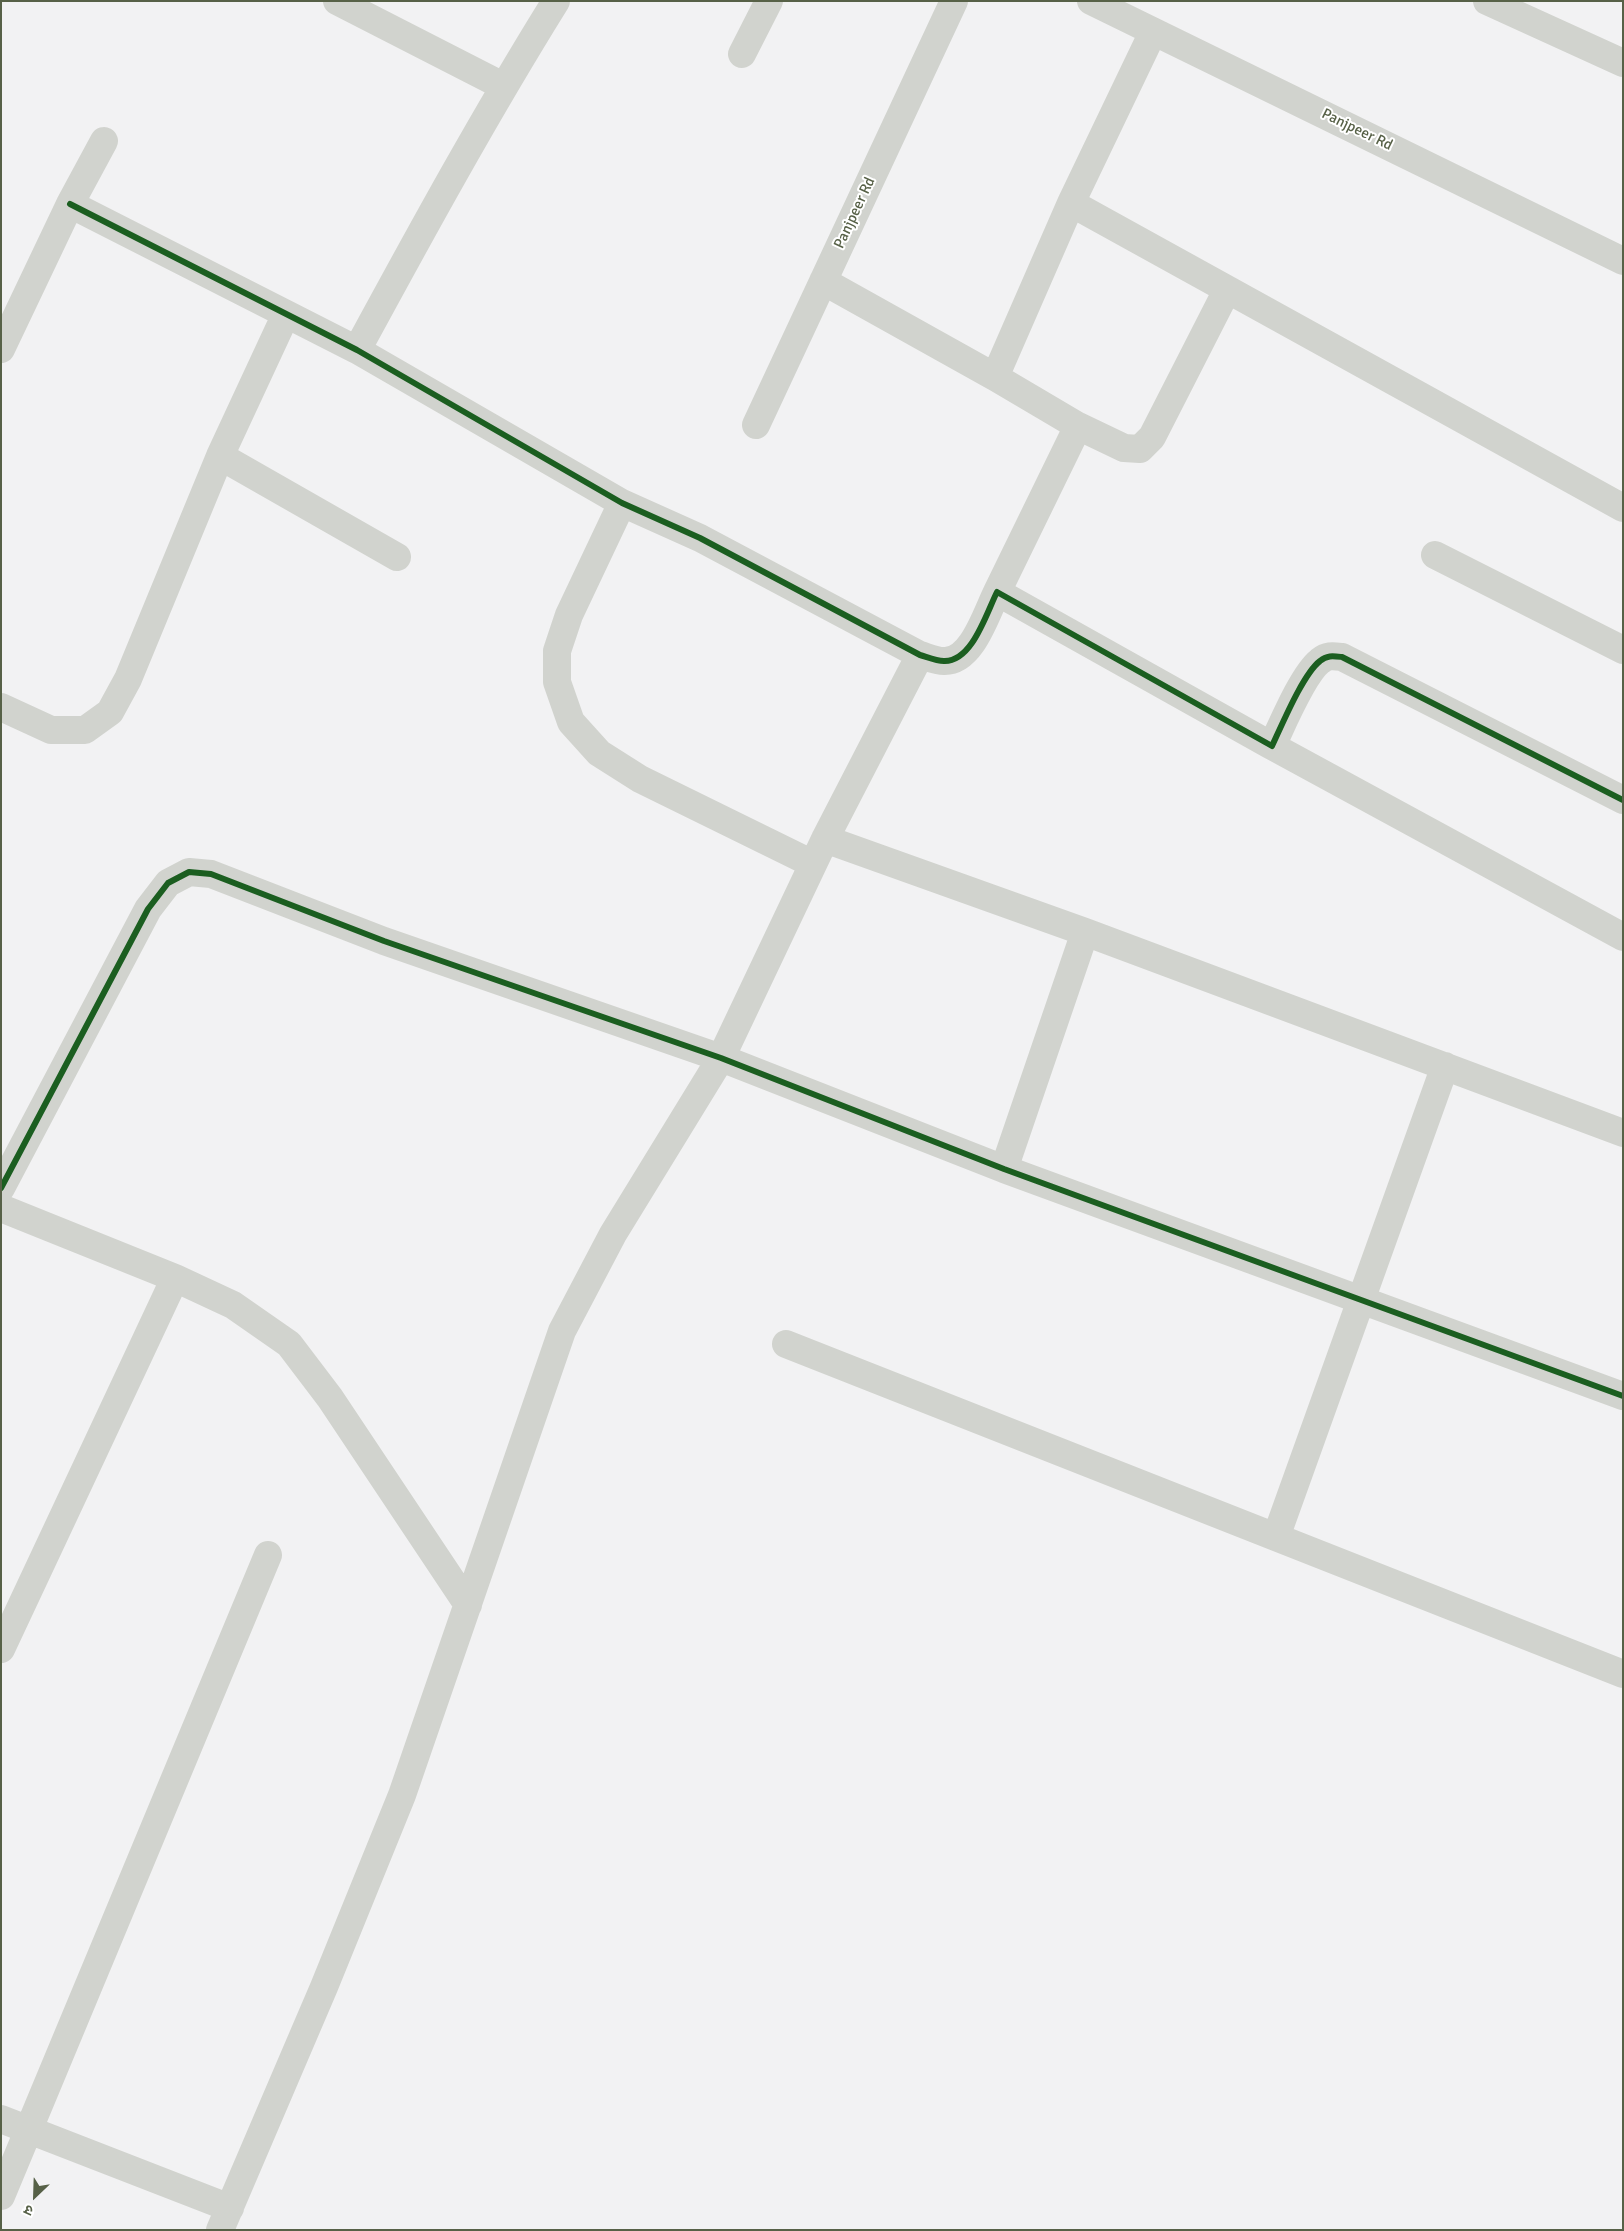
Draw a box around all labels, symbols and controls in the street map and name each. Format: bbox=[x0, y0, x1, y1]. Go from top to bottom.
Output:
street label: Panjpeer Rd bbox=[1319, 105, 1395, 155]
street label: Panjpeer Rd bbox=[831, 174, 879, 252]
north arrow bbox=[10, 2171, 60, 2221]
text: उ bbox=[21, 2201, 36, 2220]

